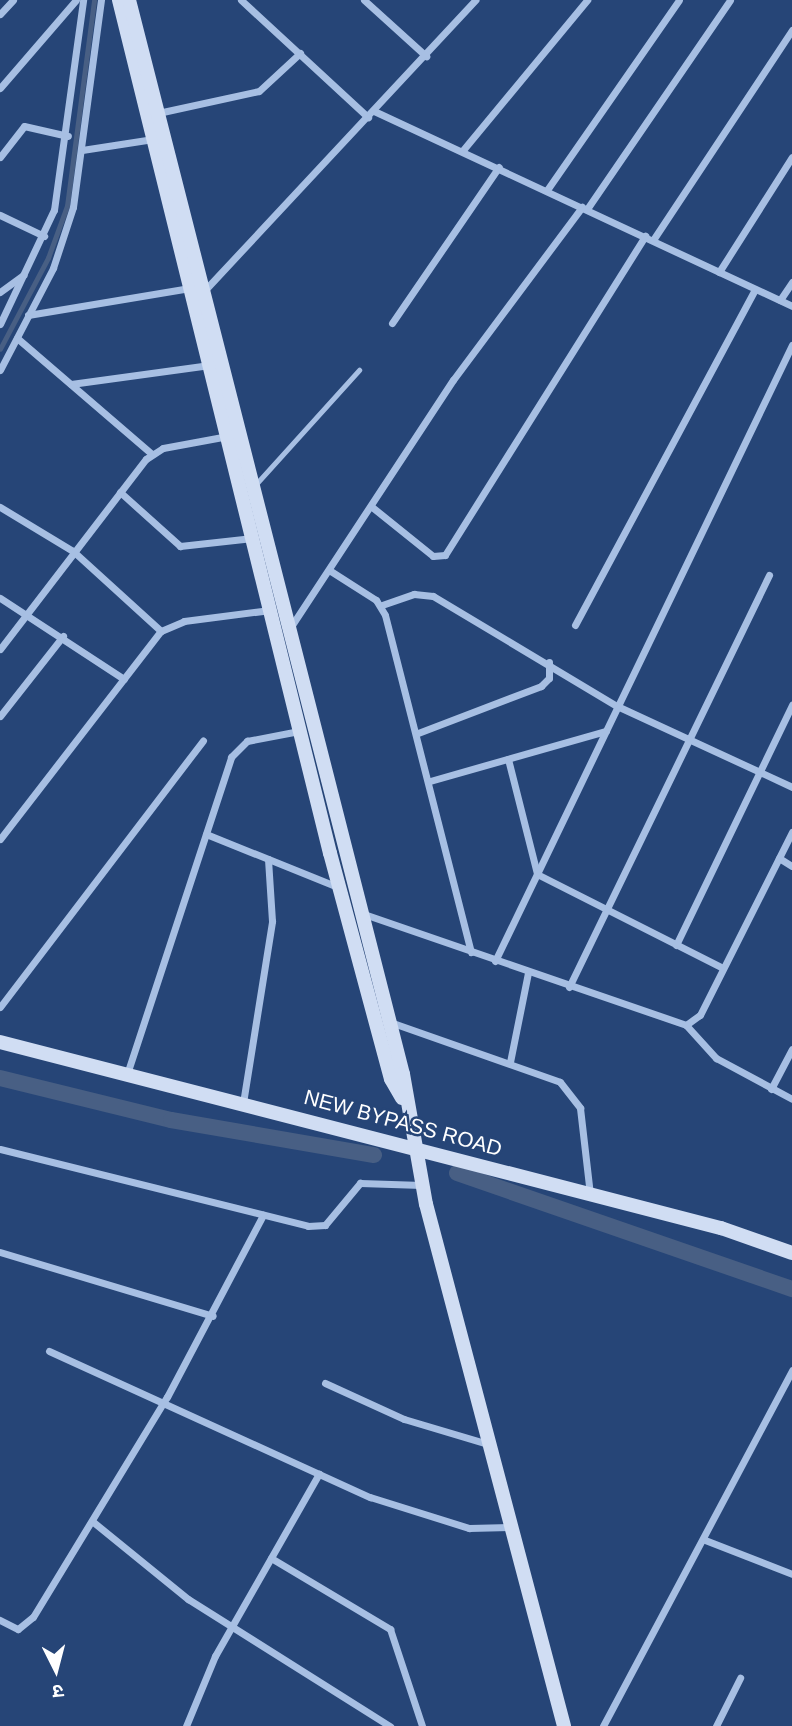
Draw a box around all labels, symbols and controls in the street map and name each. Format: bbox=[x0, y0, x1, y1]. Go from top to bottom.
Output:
street label: NEW BYPASS ROAD bbox=[301, 1084, 505, 1162]
north arrow bbox=[21, 1635, 91, 1705]
text: उ bbox=[52, 1680, 65, 1702]

